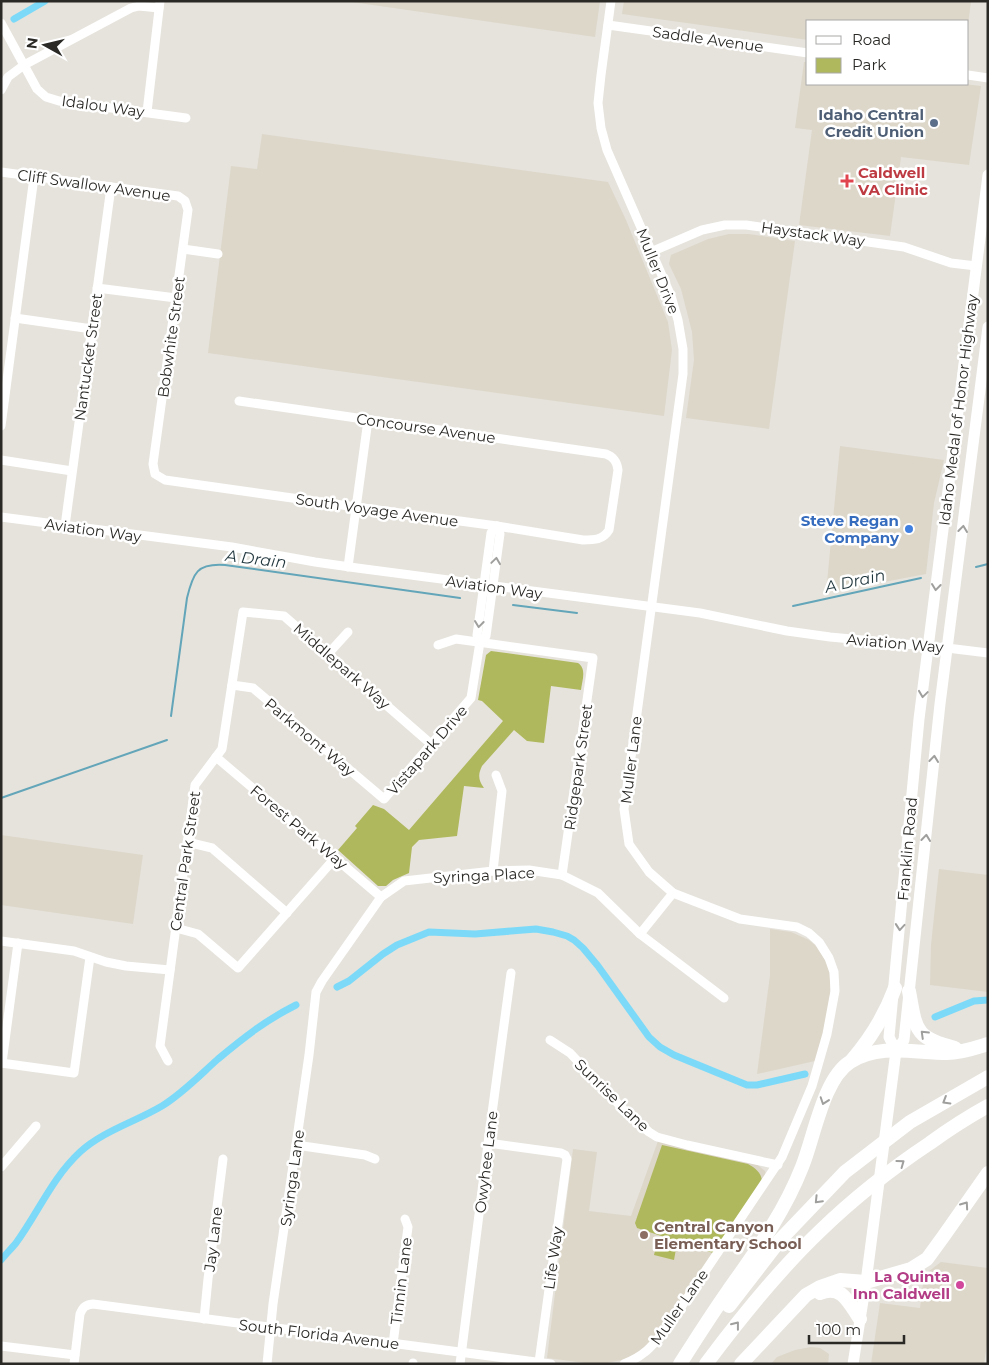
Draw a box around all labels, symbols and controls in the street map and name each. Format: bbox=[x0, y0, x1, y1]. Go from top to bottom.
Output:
north arrow bbox=[20, 20, 70, 70]
legend bbox=[806, 20, 969, 85]
street label: Saddle Avenue bbox=[651, 22, 765, 56]
text: Road bbox=[852, 30, 891, 49]
text: N bbox=[22, 36, 42, 50]
text: Park bbox=[852, 55, 886, 74]
street label: Idalou Way bbox=[60, 91, 147, 121]
place label: Idaho Central Credit Union bbox=[818, 105, 924, 141]
marker: Idaho Central Credit Union bbox=[928, 117, 940, 129]
place label: Caldwell VA Clinic bbox=[857, 163, 928, 199]
street label: Cliff Swallow Avenue bbox=[16, 165, 172, 205]
marker: Caldwell VA Clinic bbox=[840, 174, 854, 188]
street label: Haystack Way bbox=[760, 217, 867, 251]
street label: Muller Drive bbox=[632, 225, 684, 317]
street label: Bobwhite Street bbox=[153, 275, 189, 399]
street label: Nantucket Street bbox=[70, 292, 106, 422]
street label: Idaho Medal of Honor Highway bbox=[934, 292, 982, 527]
street label: Concourse Avenue bbox=[355, 409, 497, 447]
street label: South Voyage Avenue bbox=[294, 489, 460, 531]
place label: Steve Regan Company bbox=[801, 511, 900, 547]
street label: Aviation Way bbox=[43, 514, 143, 546]
marker: Steve Regan Company bbox=[903, 523, 915, 535]
one-way arrow bbox=[957, 525, 968, 533]
water label: A Drain bbox=[224, 546, 287, 572]
one-way arrow bbox=[490, 557, 501, 565]
water label: A Drain bbox=[822, 565, 887, 597]
street label: Aviation Way bbox=[444, 571, 544, 603]
one-way arrow bbox=[931, 583, 942, 591]
street label: Middlepark Way bbox=[290, 619, 395, 714]
one-way arrow bbox=[474, 620, 484, 628]
street label: Aviation Way bbox=[846, 629, 945, 657]
one-way arrow bbox=[918, 691, 929, 699]
street label: Parkmont Way bbox=[261, 694, 360, 781]
street label: Vistapark Drive bbox=[383, 701, 471, 799]
street label: Ridgepark Street bbox=[560, 703, 596, 831]
street label: Muller Lane bbox=[616, 715, 646, 805]
one-way arrow bbox=[928, 755, 939, 763]
street label: Forest Park Way bbox=[246, 781, 352, 874]
street label: Central Park Street bbox=[166, 790, 204, 932]
street label: Franklin Road bbox=[893, 796, 921, 902]
one-way arrow bbox=[920, 834, 931, 842]
street label: Syringa Place bbox=[433, 863, 535, 887]
one-way arrow bbox=[895, 923, 906, 931]
one-way arrow bbox=[921, 1031, 930, 1040]
street label: Sunrise Lane bbox=[571, 1055, 653, 1135]
one-way arrow bbox=[942, 1095, 951, 1105]
one-way arrow bbox=[820, 1097, 830, 1105]
street label: Owyhee Lane bbox=[470, 1110, 502, 1214]
street label: Syringa Lane bbox=[276, 1128, 308, 1228]
one-way arrow bbox=[895, 1160, 904, 1168]
one-way arrow bbox=[815, 1195, 824, 1204]
one-way arrow bbox=[959, 1202, 968, 1211]
street label: Jay Lane bbox=[199, 1206, 226, 1273]
place label: Central Canyon Elementary School bbox=[654, 1217, 802, 1253]
street label: Life Way bbox=[539, 1224, 567, 1291]
marker: Central Canyon Elementary School bbox=[638, 1229, 650, 1241]
street label: Tinnin Lane bbox=[386, 1236, 416, 1326]
street label: Muller Lane bbox=[646, 1265, 712, 1349]
place label: La Quinta Inn Caldwell bbox=[853, 1267, 950, 1303]
marker: La Quinta Inn Caldwell bbox=[954, 1279, 966, 1291]
scale bar bbox=[809, 1312, 904, 1344]
street label: South Florida Avenue bbox=[238, 1315, 400, 1353]
text: 100 m bbox=[816, 1320, 861, 1339]
one-way arrow bbox=[730, 1322, 738, 1331]

